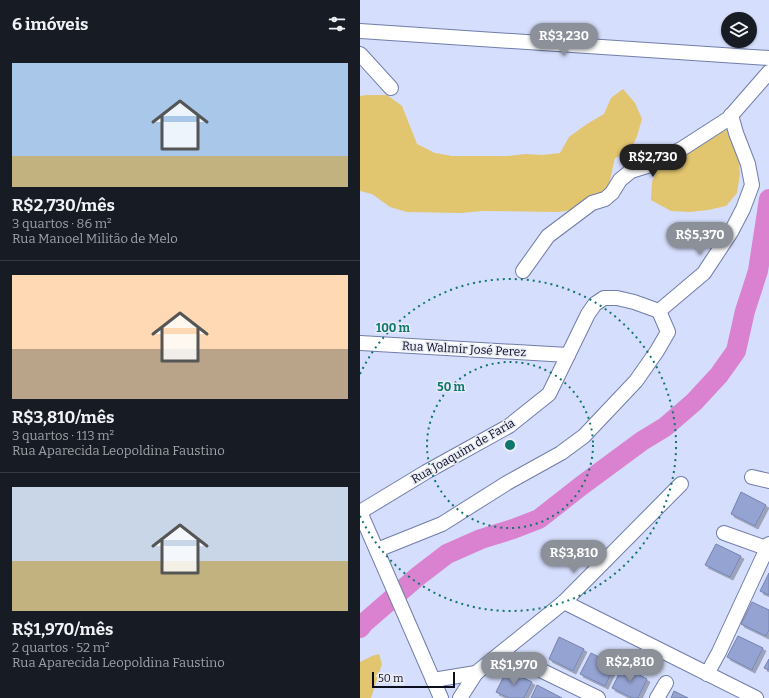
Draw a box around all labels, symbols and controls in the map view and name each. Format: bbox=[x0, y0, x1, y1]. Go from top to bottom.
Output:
map controls bbox=[721, 12, 757, 48]
button: layers bbox=[721, 12, 757, 48]
icon: filters bbox=[326, 13, 348, 35]
text: 6 imóveis bbox=[12, 14, 88, 35]
pin: R$3,230 bbox=[527, 23, 601, 57]
text: R$3,230 bbox=[539, 28, 589, 43]
icon: home bbox=[144, 89, 216, 161]
pin: R$2,730 bbox=[616, 144, 690, 178]
text: R$2,730 bbox=[629, 149, 677, 164]
text: R$2,730/mês bbox=[12, 195, 115, 216]
text: 3 quartos · 86 m² bbox=[12, 216, 112, 231]
pin: R$5,370 bbox=[663, 222, 737, 256]
text: R$5,370 bbox=[675, 227, 725, 242]
text: Rua Manoel Militão de Melo bbox=[12, 231, 178, 246]
icon: home bbox=[144, 301, 216, 373]
text: 100 m bbox=[376, 321, 411, 335]
street label: Rua Walmir José Perez bbox=[402, 339, 527, 359]
text: 50 m bbox=[437, 380, 465, 394]
text: R$3,810/mês bbox=[12, 407, 114, 428]
street label: Rua Joaquim de Faria bbox=[409, 415, 518, 486]
text: 3 quartos · 113 m² bbox=[12, 428, 114, 443]
centre of rings bbox=[503, 438, 517, 452]
text: Rua Aparecida Leopoldina Faustino bbox=[12, 443, 225, 458]
icon: home bbox=[144, 513, 216, 585]
pin: R$3,810 bbox=[537, 540, 611, 574]
text: R$3,810 bbox=[550, 545, 598, 560]
text: R$1,970/mês bbox=[12, 619, 113, 640]
text: 2 quartos · 52 m² bbox=[12, 640, 110, 655]
pin: R$2,810 bbox=[593, 649, 667, 683]
pin: R$1,970 bbox=[477, 652, 551, 686]
text: R$2,810 bbox=[606, 654, 654, 669]
text: Rua Aparecida Leopoldina Faustino bbox=[12, 655, 225, 670]
text: R$1,970 bbox=[490, 657, 538, 672]
scale bar bbox=[372, 670, 455, 689]
text: 50 m bbox=[378, 672, 404, 685]

